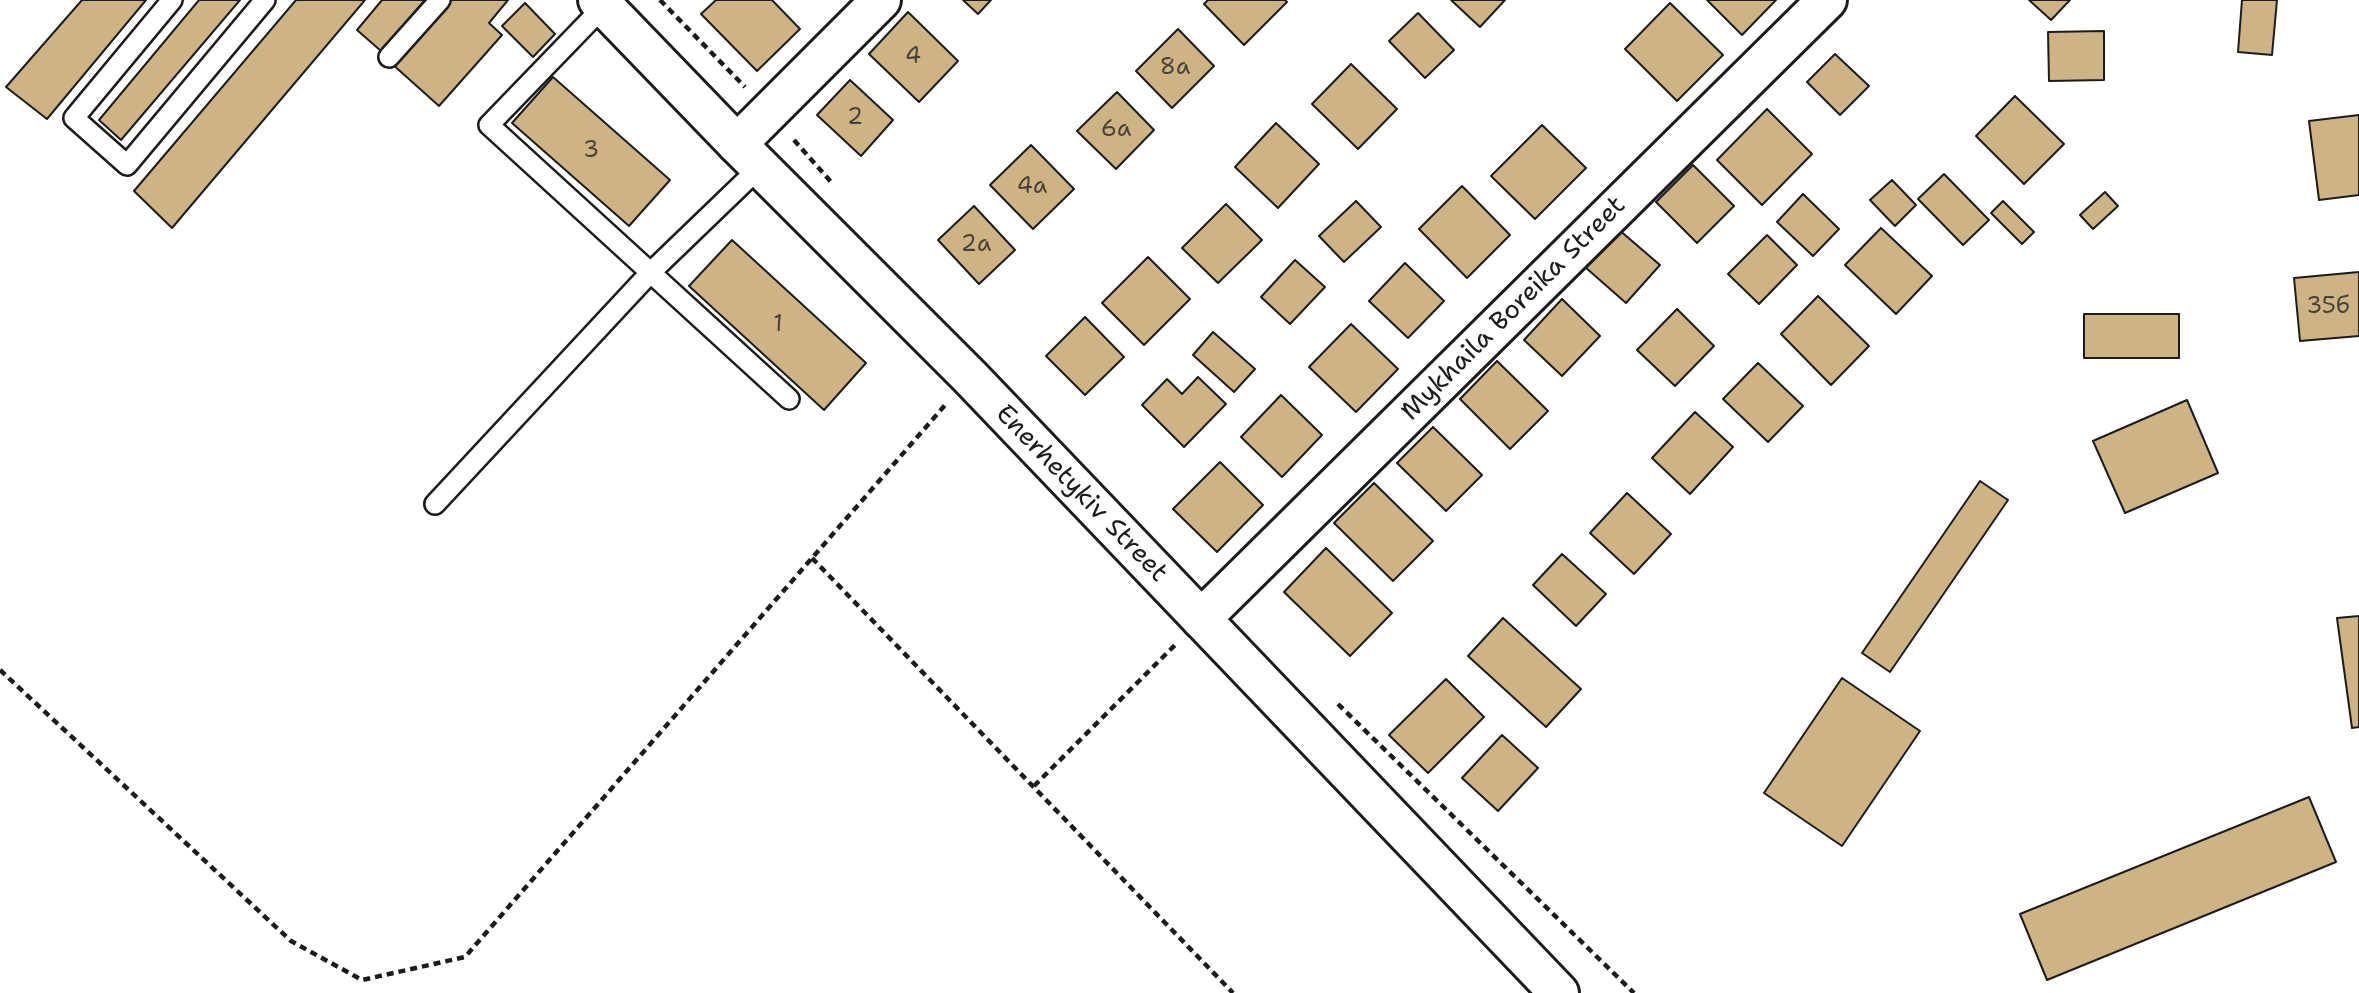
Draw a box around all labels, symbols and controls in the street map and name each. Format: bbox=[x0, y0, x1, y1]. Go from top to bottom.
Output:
house number: 4 bbox=[905, 43, 921, 71]
house number: 8а bbox=[1160, 54, 1190, 82]
house number: 2 bbox=[847, 104, 863, 132]
house number: 6а bbox=[1101, 116, 1131, 144]
house number: 3 bbox=[583, 137, 599, 165]
house number: 4а bbox=[1017, 173, 1047, 201]
street label: Mykhaila Boreika Street bbox=[1395, 190, 1633, 428]
house number: 2а bbox=[961, 231, 991, 259]
house number: 35б bbox=[2306, 293, 2350, 321]
house number: 1 bbox=[773, 311, 783, 339]
street label: Enerhetykiv Street bbox=[989, 399, 1173, 589]

